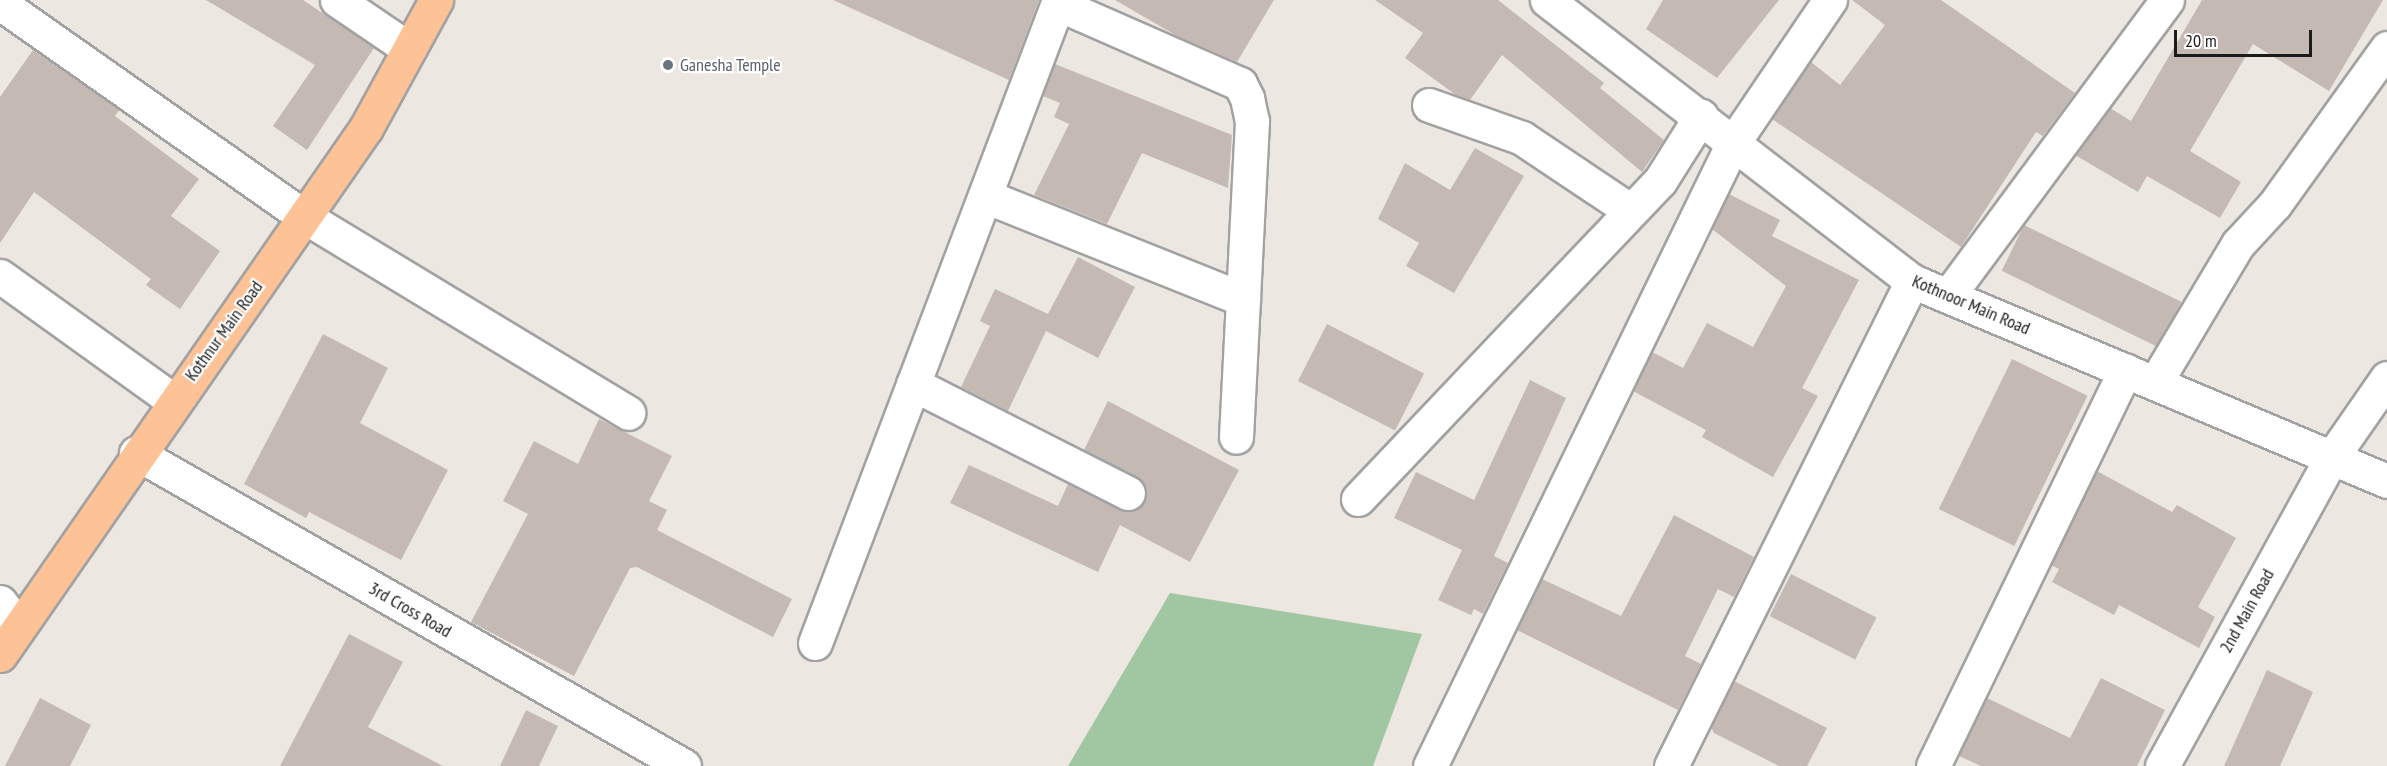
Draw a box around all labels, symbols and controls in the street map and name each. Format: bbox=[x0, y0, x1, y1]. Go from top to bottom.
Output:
scale bar bbox=[2177, 18, 2315, 56]
text: 20 m bbox=[2185, 29, 2217, 52]
place label: Ganesha Temple bbox=[680, 54, 781, 76]
marker: Ganesha Temple bbox=[661, 58, 675, 72]
street label: Kothnoor Main Road bbox=[1909, 270, 2033, 340]
street label: Kothnur Main Road bbox=[181, 277, 267, 385]
street label: 2nd Main Road bbox=[2215, 565, 2279, 657]
street label: 3rd Cross Road bbox=[365, 578, 455, 642]

